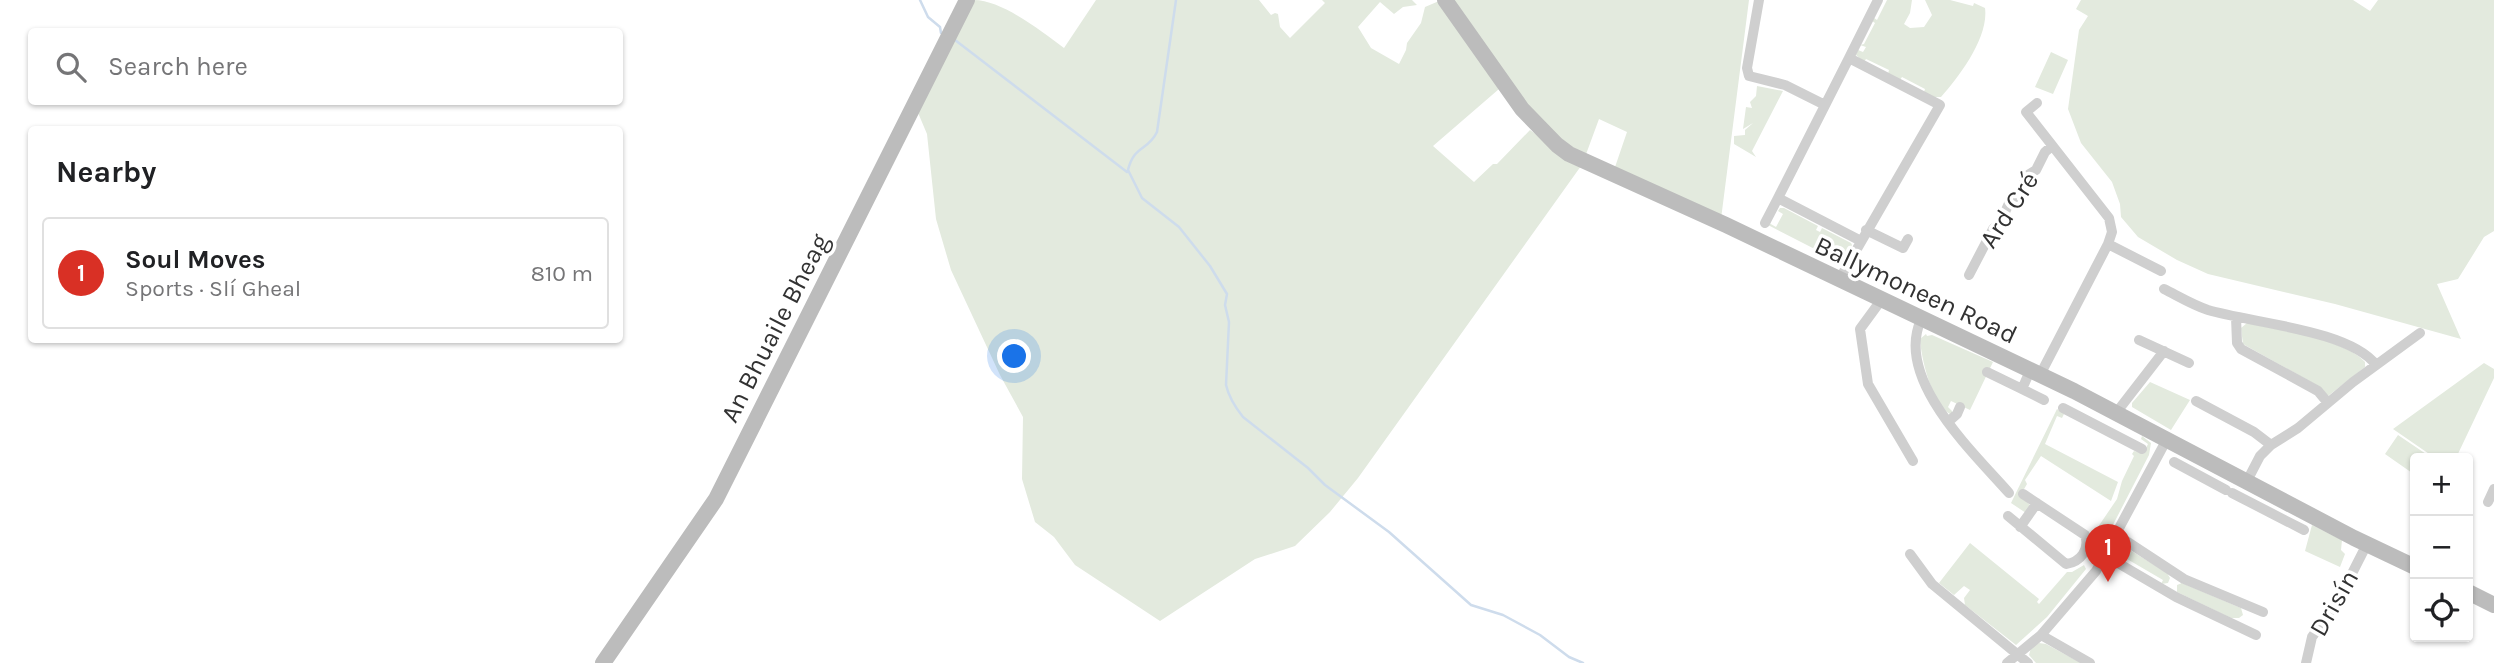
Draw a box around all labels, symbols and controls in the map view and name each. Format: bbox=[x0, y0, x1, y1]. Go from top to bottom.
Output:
search box bbox=[28, 28, 623, 105]
icon: search bbox=[52, 48, 90, 86]
text: Search here bbox=[108, 51, 248, 82]
text: Nearby bbox=[56, 154, 156, 190]
street label: Ard Cré bbox=[1973, 166, 2045, 254]
street label: An Bhuaile Bheag bbox=[714, 228, 836, 427]
street label: Ballymoneen Road bbox=[1810, 230, 2022, 350]
text: Soul Moves bbox=[125, 244, 266, 275]
text: 1 bbox=[77, 260, 85, 287]
text: 810 m bbox=[531, 260, 593, 287]
text: Sports · Slí Gheal bbox=[125, 275, 301, 302]
your location bbox=[997, 339, 1031, 373]
map controls bbox=[2410, 453, 2473, 642]
button: + bbox=[2410, 453, 2473, 516]
button: − bbox=[2410, 516, 2473, 579]
pin: 1 bbox=[2085, 524, 2131, 582]
street label: Drisín bbox=[2303, 564, 2365, 642]
button: locate bbox=[2410, 579, 2473, 642]

